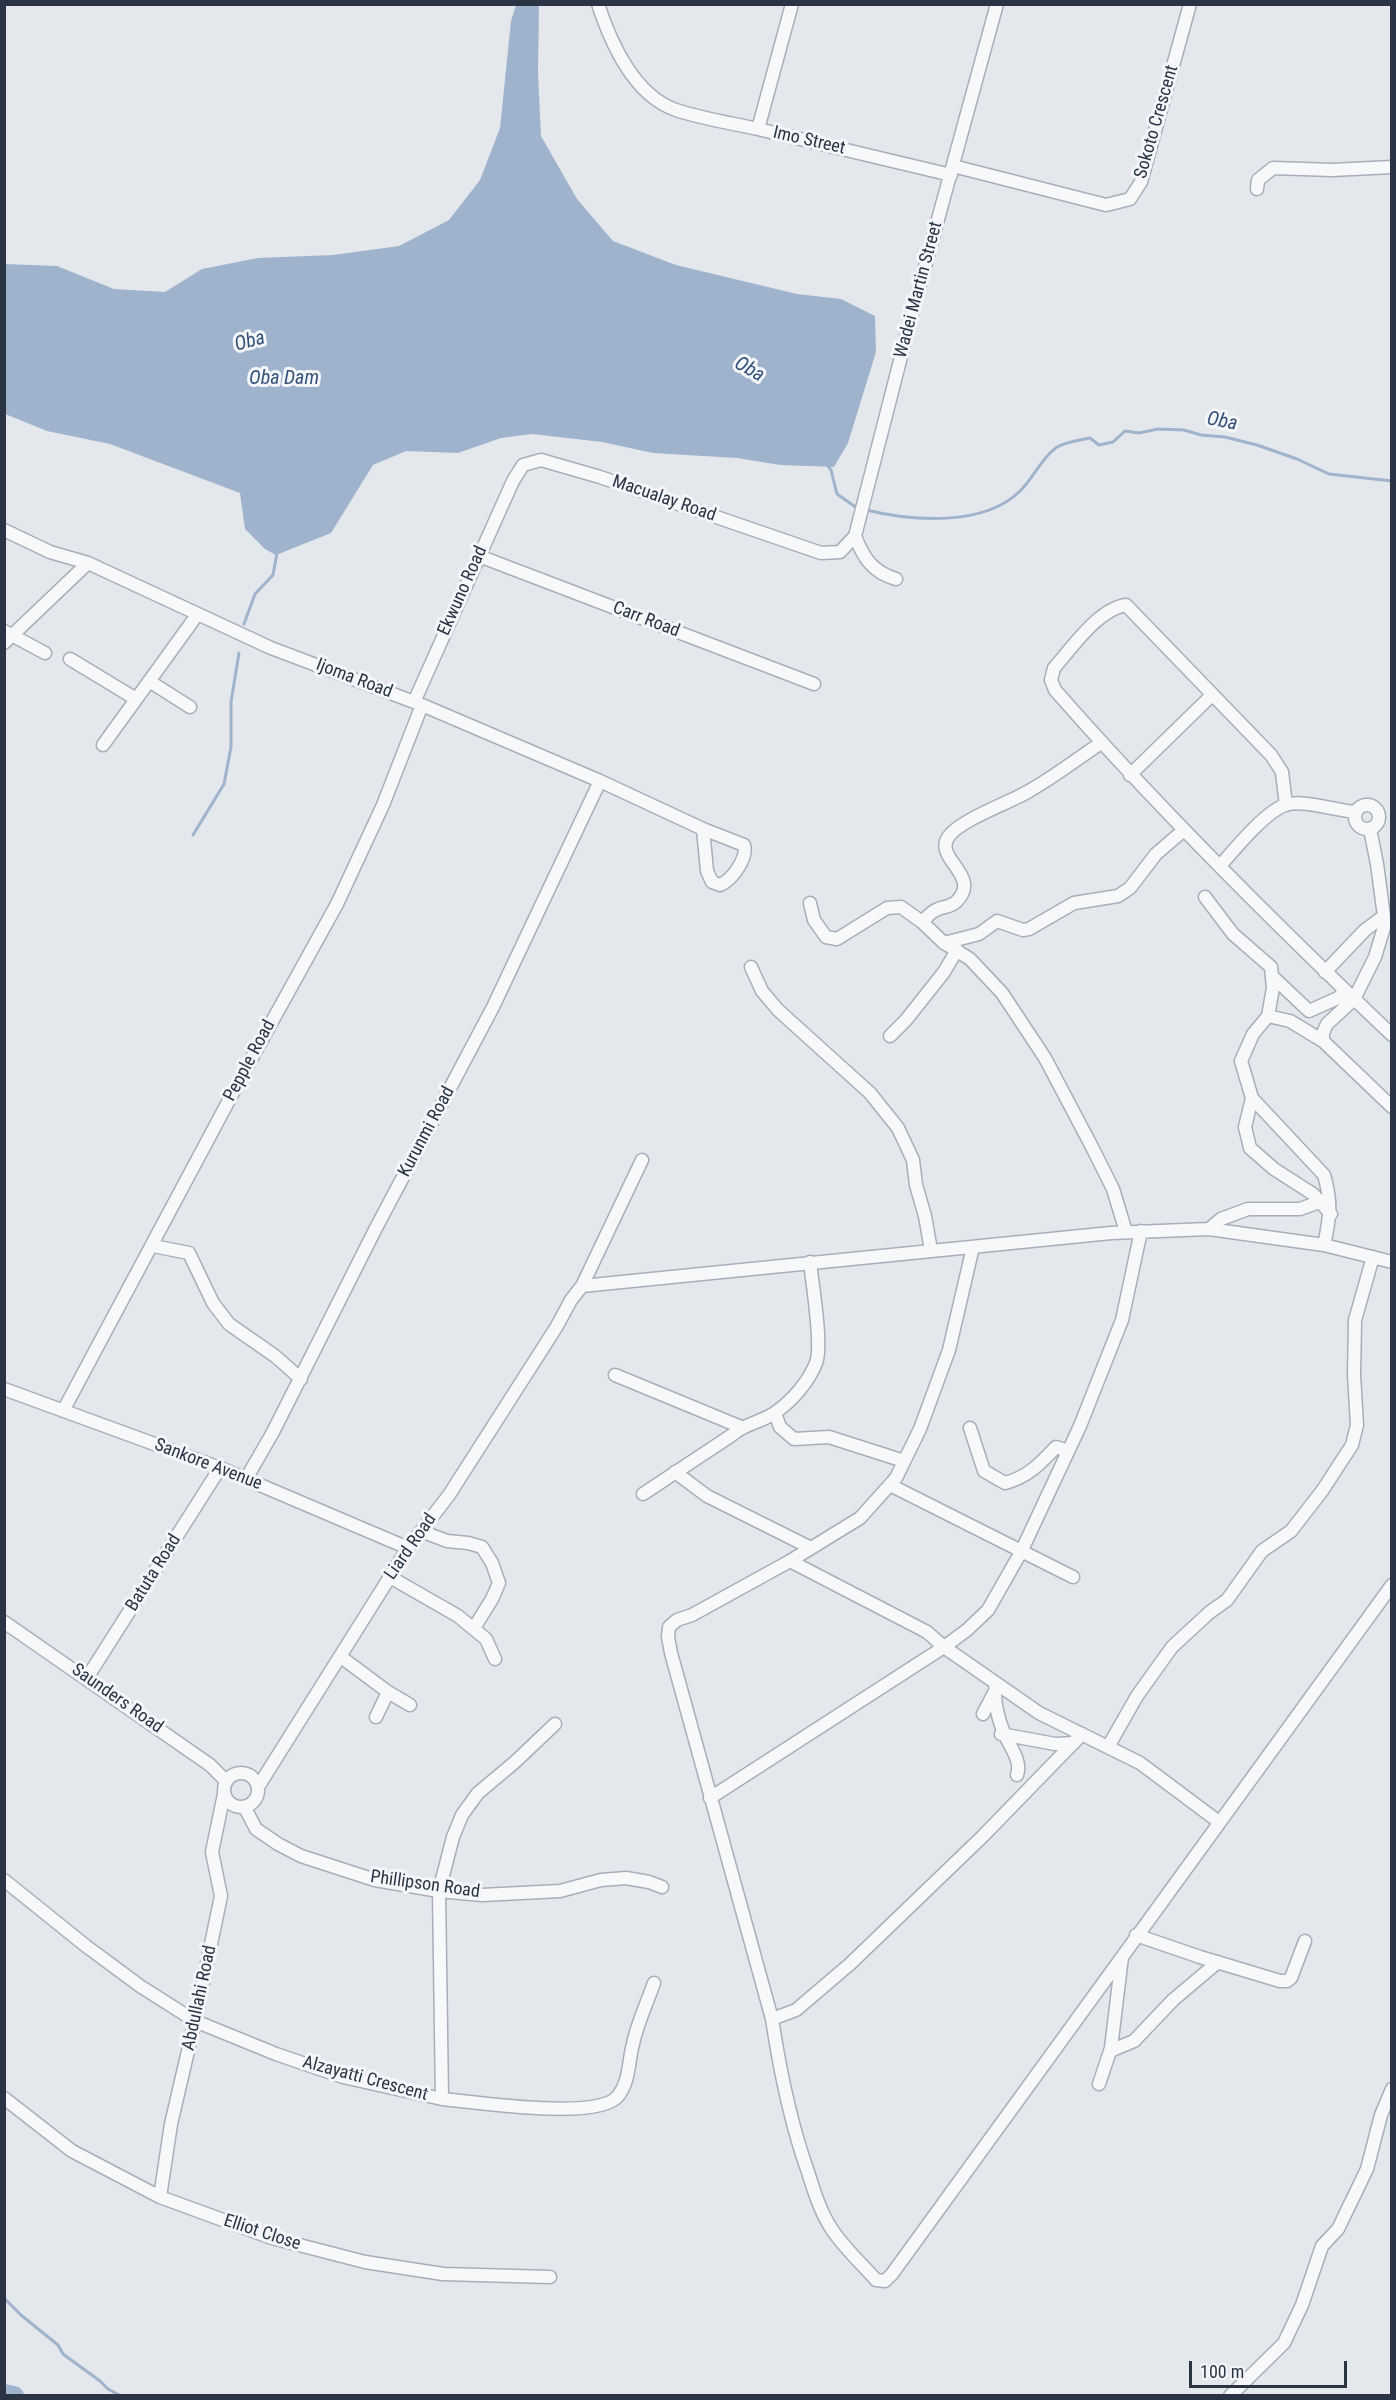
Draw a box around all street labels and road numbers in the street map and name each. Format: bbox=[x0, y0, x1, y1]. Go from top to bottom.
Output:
street label: Sokoto Crescent bbox=[1131, 63, 1183, 181]
street label: Imo Street bbox=[771, 122, 847, 160]
street label: Wadei Martin Street bbox=[890, 219, 948, 361]
street label: Macualay Road bbox=[609, 471, 719, 527]
street label: Ekwuno Road bbox=[434, 543, 492, 639]
street label: Carr Road bbox=[609, 597, 683, 643]
street label: Ijoma Road bbox=[313, 655, 395, 703]
street label: Pepple Road bbox=[220, 1017, 280, 1105]
street label: Kurunmi Road bbox=[394, 1083, 460, 1181]
street label: Sankore Avenue bbox=[151, 1435, 265, 1495]
street label: Liard Road bbox=[380, 1510, 442, 1584]
street label: Batuta Road bbox=[122, 1531, 186, 1615]
street label: Saunders Road bbox=[67, 1660, 167, 1738]
street label: Phillipson Road bbox=[369, 1867, 481, 1903]
street label: Abdullahi Road bbox=[178, 1943, 222, 2053]
street label: Alzayatti Crescent bbox=[300, 2052, 430, 2106]
street label: Elliot Close bbox=[221, 2210, 303, 2256]

